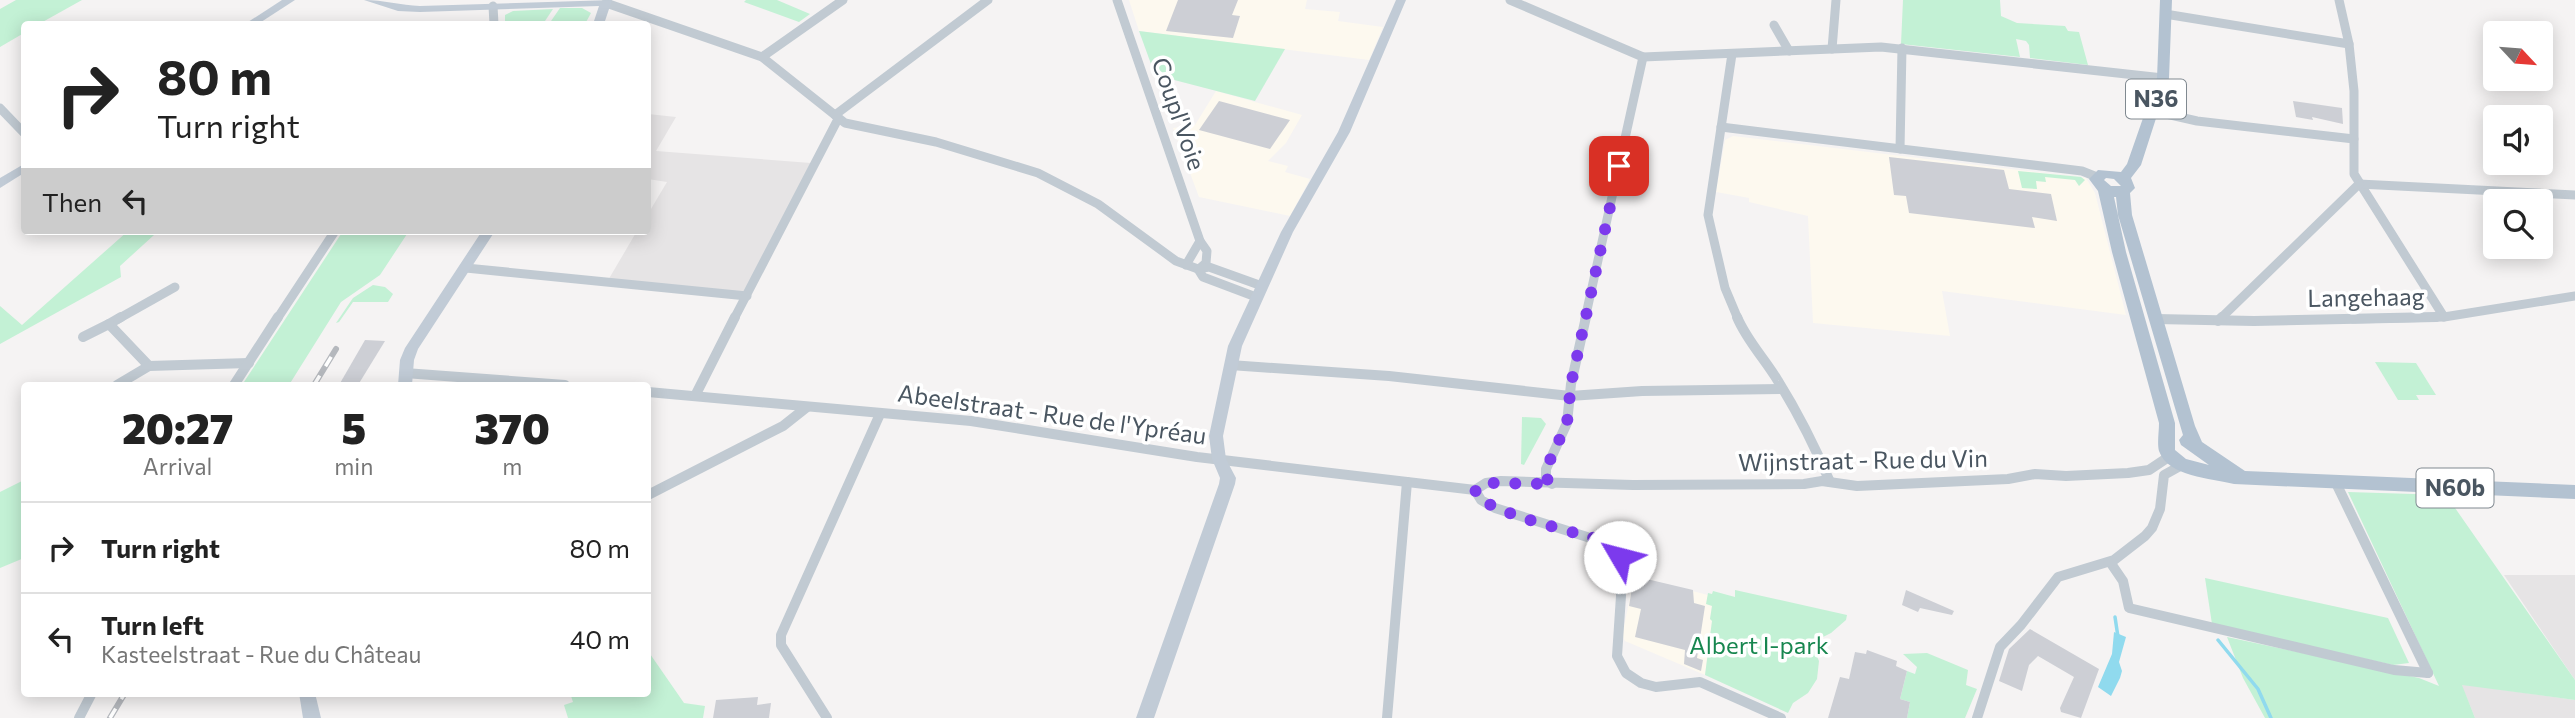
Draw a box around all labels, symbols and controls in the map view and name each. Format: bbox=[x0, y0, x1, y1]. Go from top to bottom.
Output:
north arrow bbox=[2483, 21, 2553, 91]
map controls bbox=[2483, 21, 2553, 259]
text: 80 m bbox=[157, 45, 272, 105]
icon: right bbox=[42, 49, 133, 140]
street label: Coupl'Voie bbox=[1147, 53, 1212, 174]
road number: N36 bbox=[2126, 80, 2186, 118]
text: Turn right bbox=[157, 105, 300, 145]
button: sound bbox=[2483, 105, 2553, 175]
pin bbox=[1589, 136, 1649, 196]
icon: arrive bbox=[1600, 147, 1638, 185]
icon: left bbox=[116, 182, 154, 220]
text: Then bbox=[42, 186, 102, 217]
button: search bbox=[2483, 189, 2553, 259]
street label: Langehaag bbox=[2307, 281, 2425, 312]
street label: Abeelstraat - Rue de l'Ypréau bbox=[896, 377, 1208, 450]
text: 20:27 bbox=[122, 401, 233, 453]
text: 5 bbox=[341, 401, 366, 453]
text: 370 bbox=[474, 401, 550, 453]
street label: Wijnstraat - Rue du Vin bbox=[1738, 443, 1988, 476]
text: Arrival bbox=[143, 452, 212, 480]
text: min bbox=[334, 452, 373, 480]
text: m bbox=[502, 452, 522, 480]
road number: N60b bbox=[2416, 468, 2494, 508]
position arrow bbox=[1583, 520, 1657, 594]
icon: right bbox=[42, 529, 80, 567]
text: Turn right bbox=[101, 532, 220, 563]
text: 80 m bbox=[570, 532, 630, 563]
text: Turn left bbox=[101, 609, 204, 640]
icon: left bbox=[42, 620, 80, 658]
text: 40 m bbox=[570, 623, 630, 654]
park label: Albert I-park bbox=[1689, 630, 1829, 659]
text: Kasteelstraat - Rue du Château bbox=[101, 640, 421, 668]

